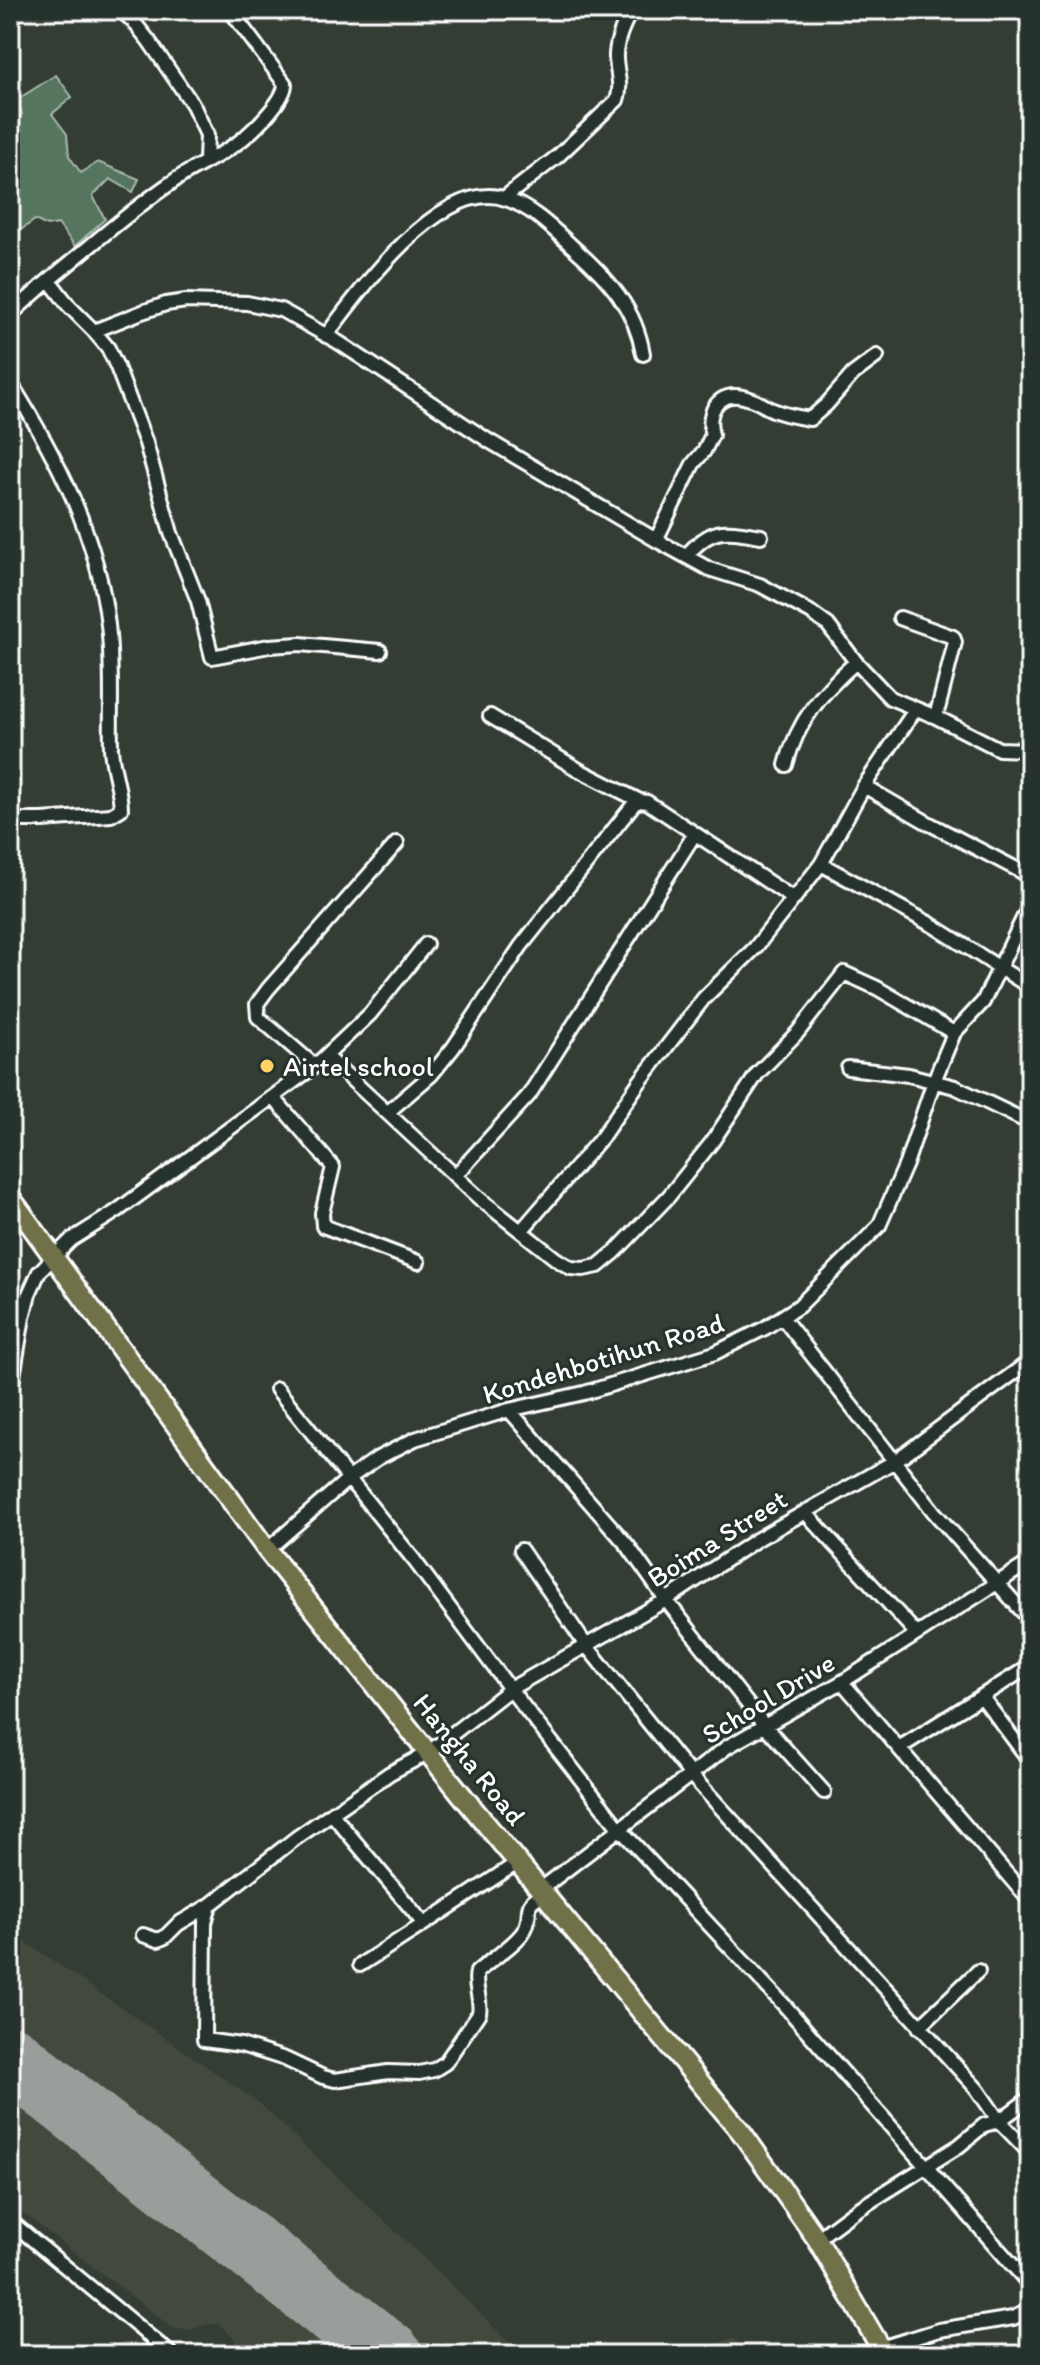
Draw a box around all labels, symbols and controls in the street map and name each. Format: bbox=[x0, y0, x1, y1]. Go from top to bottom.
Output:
place label: Airtel school bbox=[283, 1049, 434, 1083]
marker: Airtel school bbox=[258, 1057, 276, 1075]
street label: Kondehbotihun Road bbox=[478, 1305, 728, 1411]
street label: Boima Street bbox=[641, 1482, 793, 1594]
street label: School Drive bbox=[695, 1645, 841, 1751]
street label: Hangha Road bbox=[406, 1686, 534, 1832]

